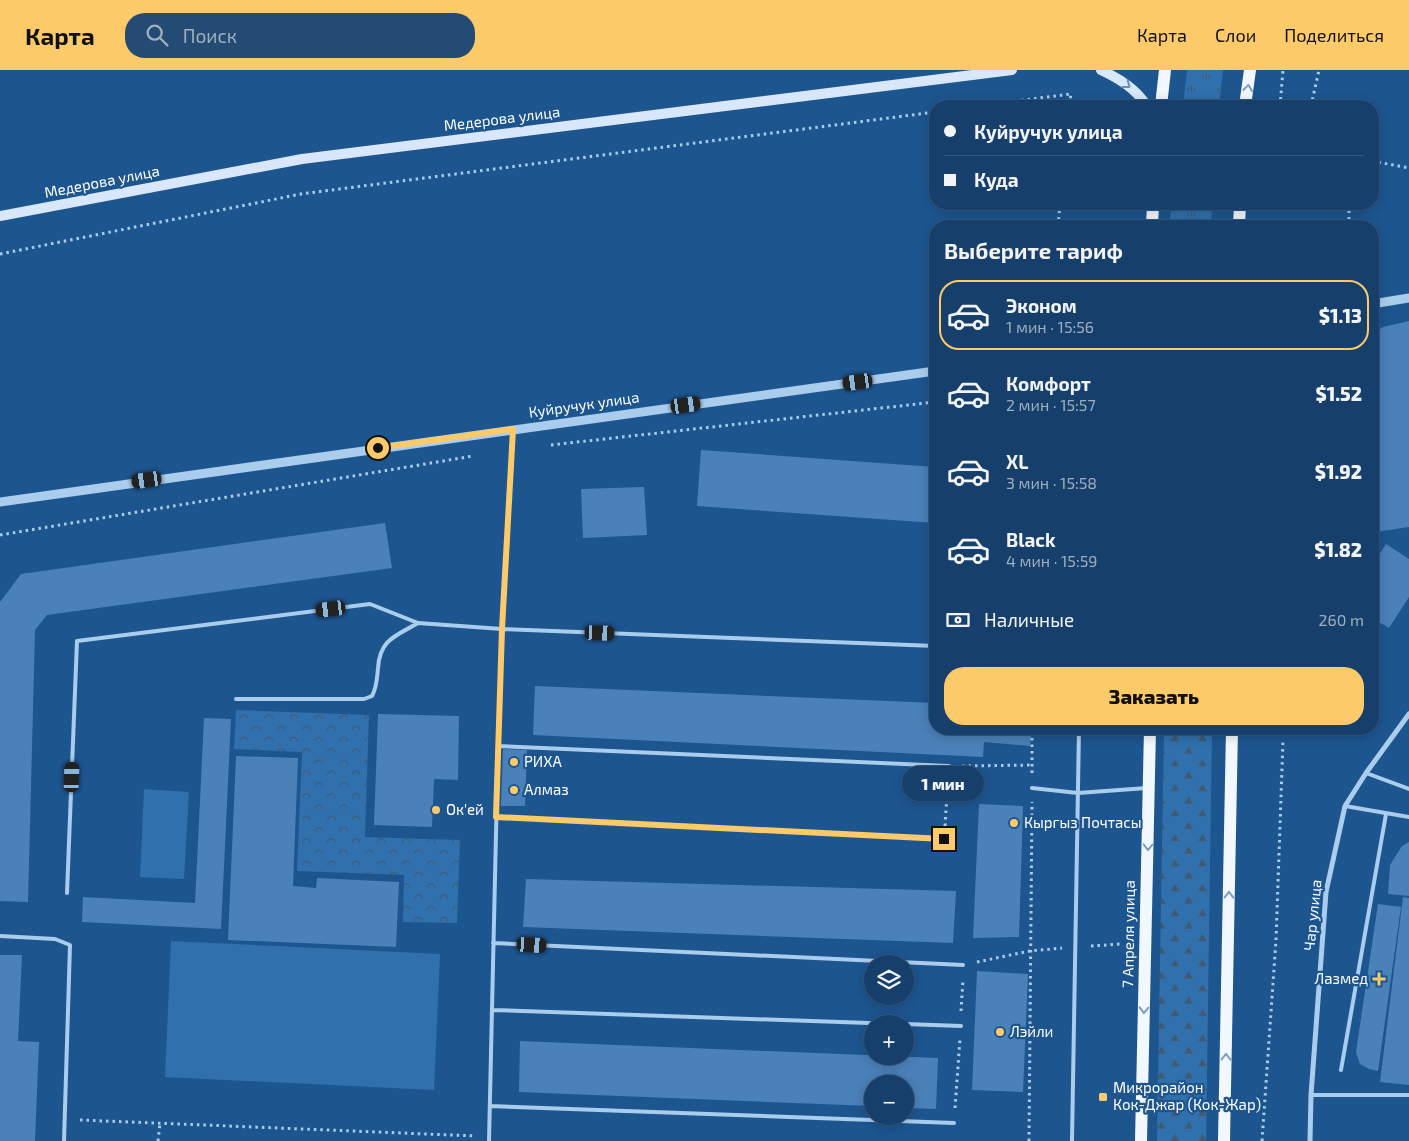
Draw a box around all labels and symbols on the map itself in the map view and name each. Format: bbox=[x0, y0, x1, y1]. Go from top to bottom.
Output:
one-way arrow bbox=[1121, 79, 1130, 87]
one-way arrow bbox=[1242, 84, 1253, 92]
street label: Медерова улица bbox=[443, 102, 561, 135]
street label: Медерова улица bbox=[43, 161, 161, 202]
car bbox=[842, 372, 873, 392]
street label: Куйручук улица bbox=[527, 387, 640, 422]
car bbox=[670, 395, 701, 415]
route start bbox=[367, 437, 389, 459]
car bbox=[131, 470, 162, 490]
car bbox=[315, 600, 346, 618]
car bbox=[584, 625, 615, 641]
place label: РИХА bbox=[524, 752, 562, 770]
marker: РИХА bbox=[508, 756, 520, 768]
car bbox=[63, 762, 80, 792]
callout: 1 мин bbox=[903, 766, 985, 802]
place label: Алмаз bbox=[524, 780, 569, 798]
marker: Алмаз bbox=[508, 784, 520, 796]
place label: Ок'ей bbox=[446, 800, 484, 818]
marker: Ок'ей bbox=[430, 804, 442, 816]
place label: Кыргыз Почтасы bbox=[1024, 813, 1142, 831]
marker: Кыргыз Почтасы bbox=[1008, 817, 1020, 829]
route end bbox=[933, 828, 955, 850]
one-way arrow bbox=[1142, 844, 1153, 852]
street label: Чар улица bbox=[1299, 878, 1326, 952]
street label: 7 Апреля улица bbox=[1118, 880, 1139, 988]
one-way arrow bbox=[1224, 891, 1235, 899]
car bbox=[516, 937, 547, 953]
place label: Лазмед bbox=[1315, 969, 1368, 987]
marker: Лазмед bbox=[1372, 972, 1386, 986]
one-way arrow bbox=[1139, 1006, 1149, 1014]
place label: Лэйли bbox=[1010, 1022, 1053, 1040]
marker: Лэйли bbox=[994, 1026, 1006, 1038]
one-way arrow bbox=[1221, 1053, 1231, 1061]
place label: Микрорайон Кок-Джар (Кок-Жар) bbox=[1113, 1078, 1261, 1113]
marker: Микрорайон Кок-Джар (Кок-Жар) bbox=[1097, 1091, 1109, 1103]

